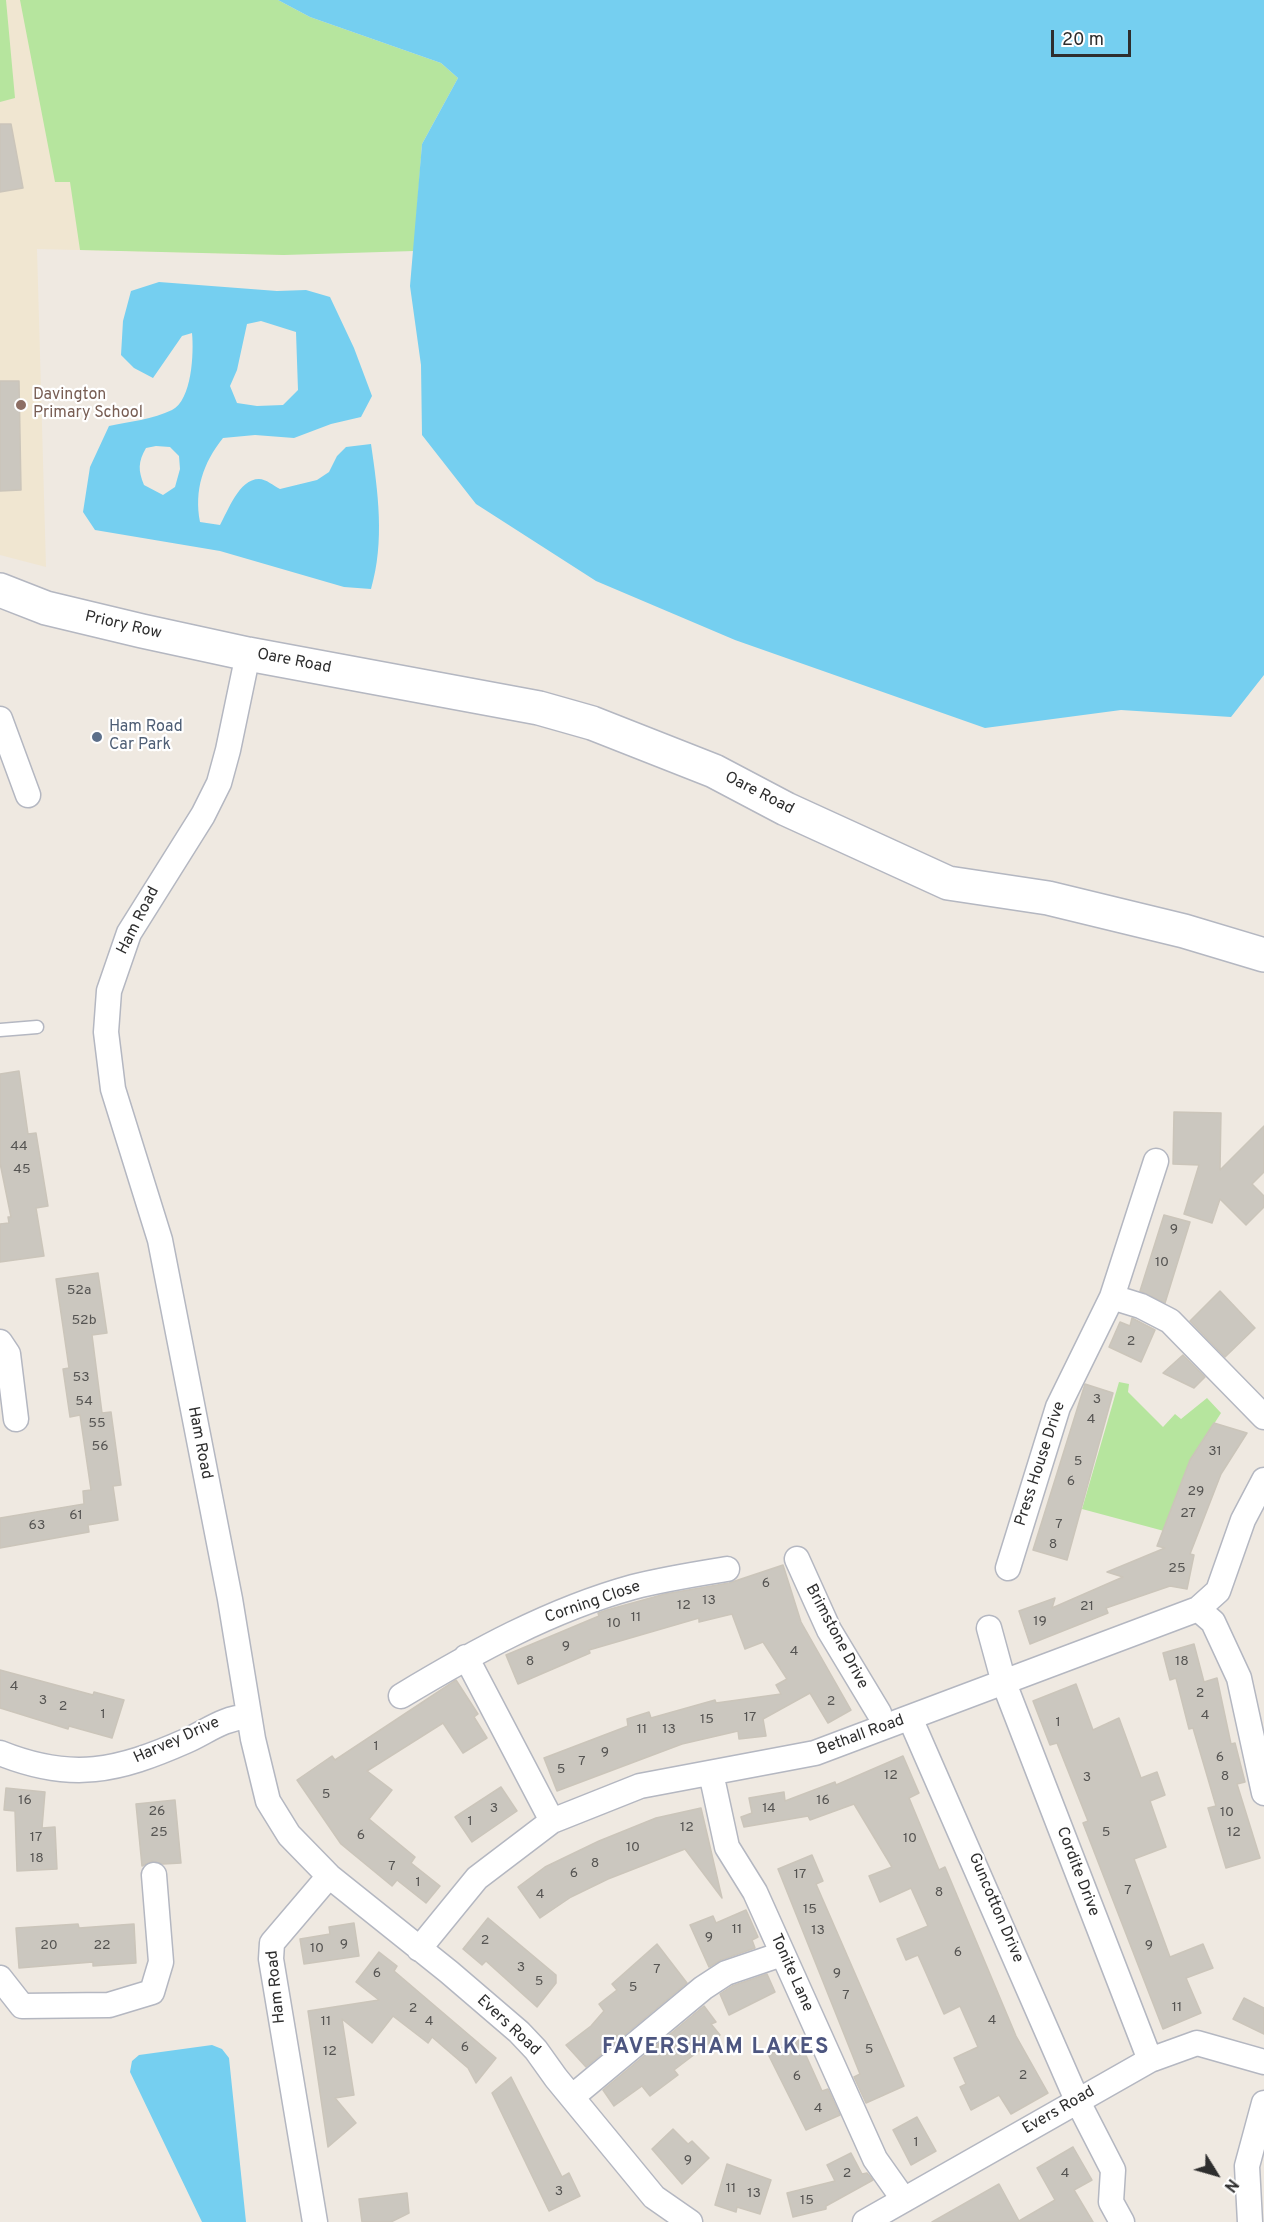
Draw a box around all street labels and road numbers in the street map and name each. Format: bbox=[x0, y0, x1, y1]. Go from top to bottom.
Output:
street label: Priory Row bbox=[83, 608, 163, 644]
street label: Oare Road bbox=[255, 645, 333, 679]
street label: Oare Road bbox=[721, 768, 797, 820]
street label: Ham Road bbox=[114, 884, 164, 958]
street label: Press House Drive bbox=[1012, 1399, 1070, 1529]
street label: Ham Road bbox=[183, 1405, 215, 1481]
street label: Corning Close bbox=[543, 1578, 643, 1628]
street label: Brimstone Drive bbox=[800, 1581, 872, 1693]
street label: Bethall Road bbox=[815, 1711, 907, 1761]
street label: Harvey Drive bbox=[131, 1713, 223, 1769]
street label: Cordite Drive bbox=[1051, 1825, 1103, 1919]
street label: Guncotton Drive bbox=[963, 1850, 1027, 1966]
street label: Tonite Lane bbox=[765, 1931, 817, 2015]
street label: Ham Road bbox=[264, 1949, 290, 2025]
street label: Evers Road bbox=[472, 1992, 544, 2060]
street label: Evers Road bbox=[1020, 2083, 1098, 2139]

